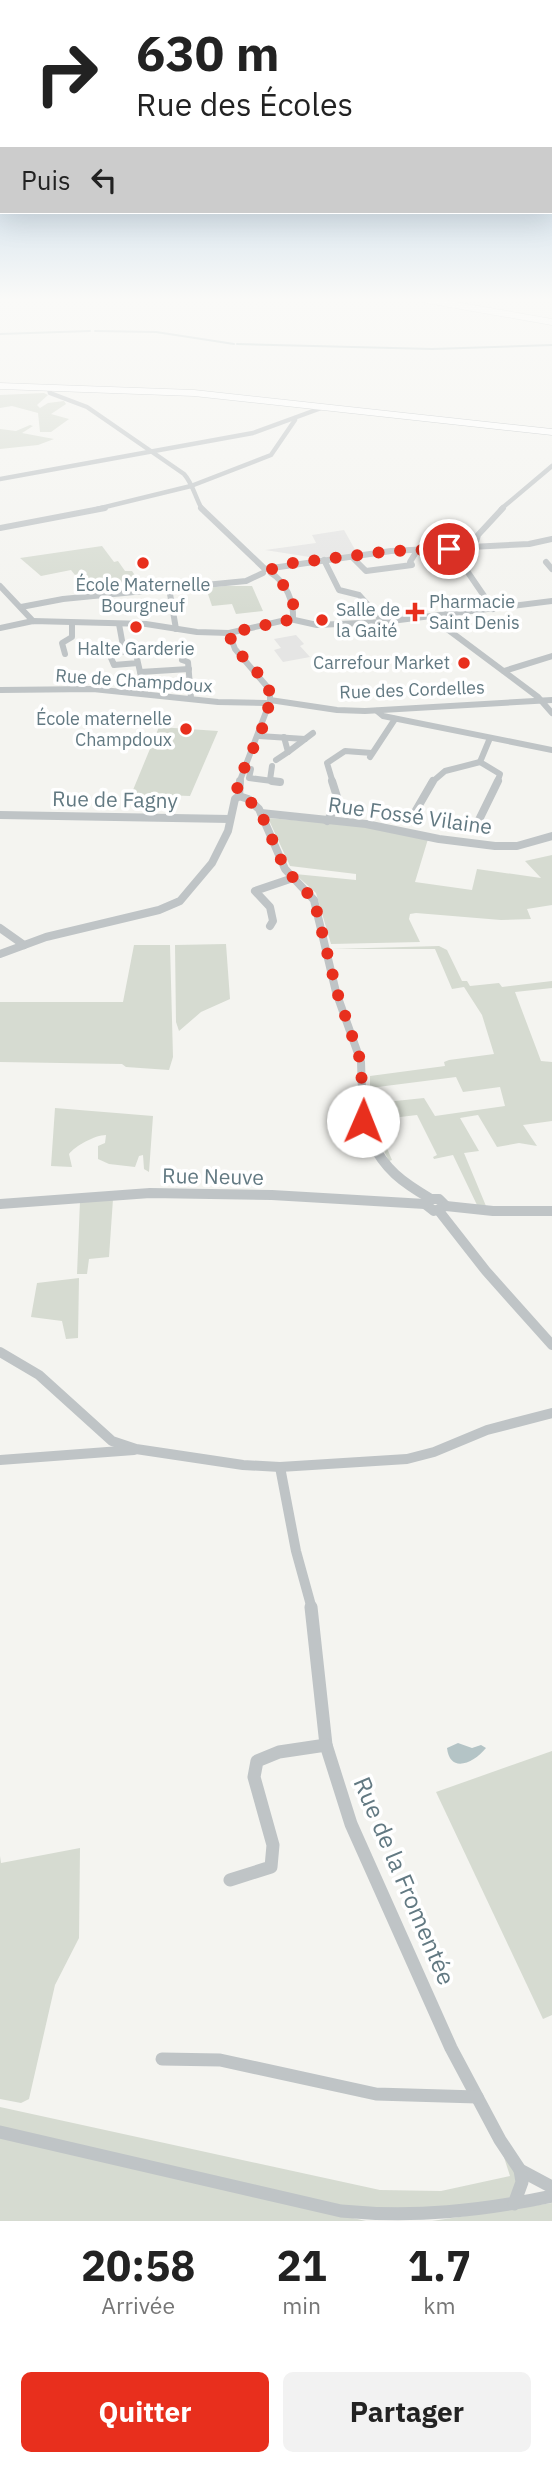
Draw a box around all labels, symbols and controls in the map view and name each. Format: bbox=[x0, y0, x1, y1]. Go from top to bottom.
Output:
text: 630 m bbox=[136, 21, 280, 84]
icon: right bbox=[21, 28, 112, 119]
text: Rue des Écoles bbox=[136, 83, 353, 125]
icon: left bbox=[85, 161, 123, 199]
text: Puis bbox=[21, 163, 71, 197]
pin bbox=[419, 519, 479, 579]
icon: arrive bbox=[430, 530, 468, 568]
marker: École Maternelle Bourgneuf bbox=[135, 555, 151, 571]
place label: École Maternelle Bourgneuf bbox=[75, 573, 211, 617]
place label: Pharmacie Saint Denis bbox=[429, 590, 520, 634]
place label: Salle de la Gaité bbox=[336, 598, 400, 642]
marker: Pharmacie Saint Denis bbox=[407, 604, 423, 620]
marker: Salle de la Gaité bbox=[314, 612, 330, 628]
marker: Halte Garderie bbox=[128, 619, 144, 635]
place label: Halte Garderie bbox=[77, 637, 195, 660]
place label: Carrefour Market bbox=[313, 651, 450, 674]
marker: Carrefour Market bbox=[456, 655, 472, 671]
street label: Rue de Champdoux bbox=[55, 664, 213, 697]
street label: Rue des Cordelles bbox=[339, 675, 485, 704]
place label: École maternelle Champdoux bbox=[36, 707, 172, 751]
marker: École maternelle Champdoux bbox=[178, 721, 194, 737]
street label: Rue de Fagny bbox=[52, 784, 179, 814]
street label: Rue Fossé Vilaine bbox=[326, 790, 494, 840]
position arrow bbox=[326, 1084, 400, 1158]
street label: Rue Neuve bbox=[162, 1161, 264, 1191]
street label: Rue de la Fromentée bbox=[347, 1772, 463, 1990]
text: 20:58 bbox=[81, 2238, 196, 2293]
text: 21 bbox=[276, 2238, 327, 2293]
text: 1.7 bbox=[408, 2238, 471, 2293]
text: Arrivée bbox=[101, 2290, 175, 2320]
text: min bbox=[282, 2290, 321, 2320]
text: km bbox=[423, 2290, 456, 2320]
button: Quitter bbox=[21, 2372, 269, 2452]
button: Partager bbox=[283, 2372, 531, 2452]

